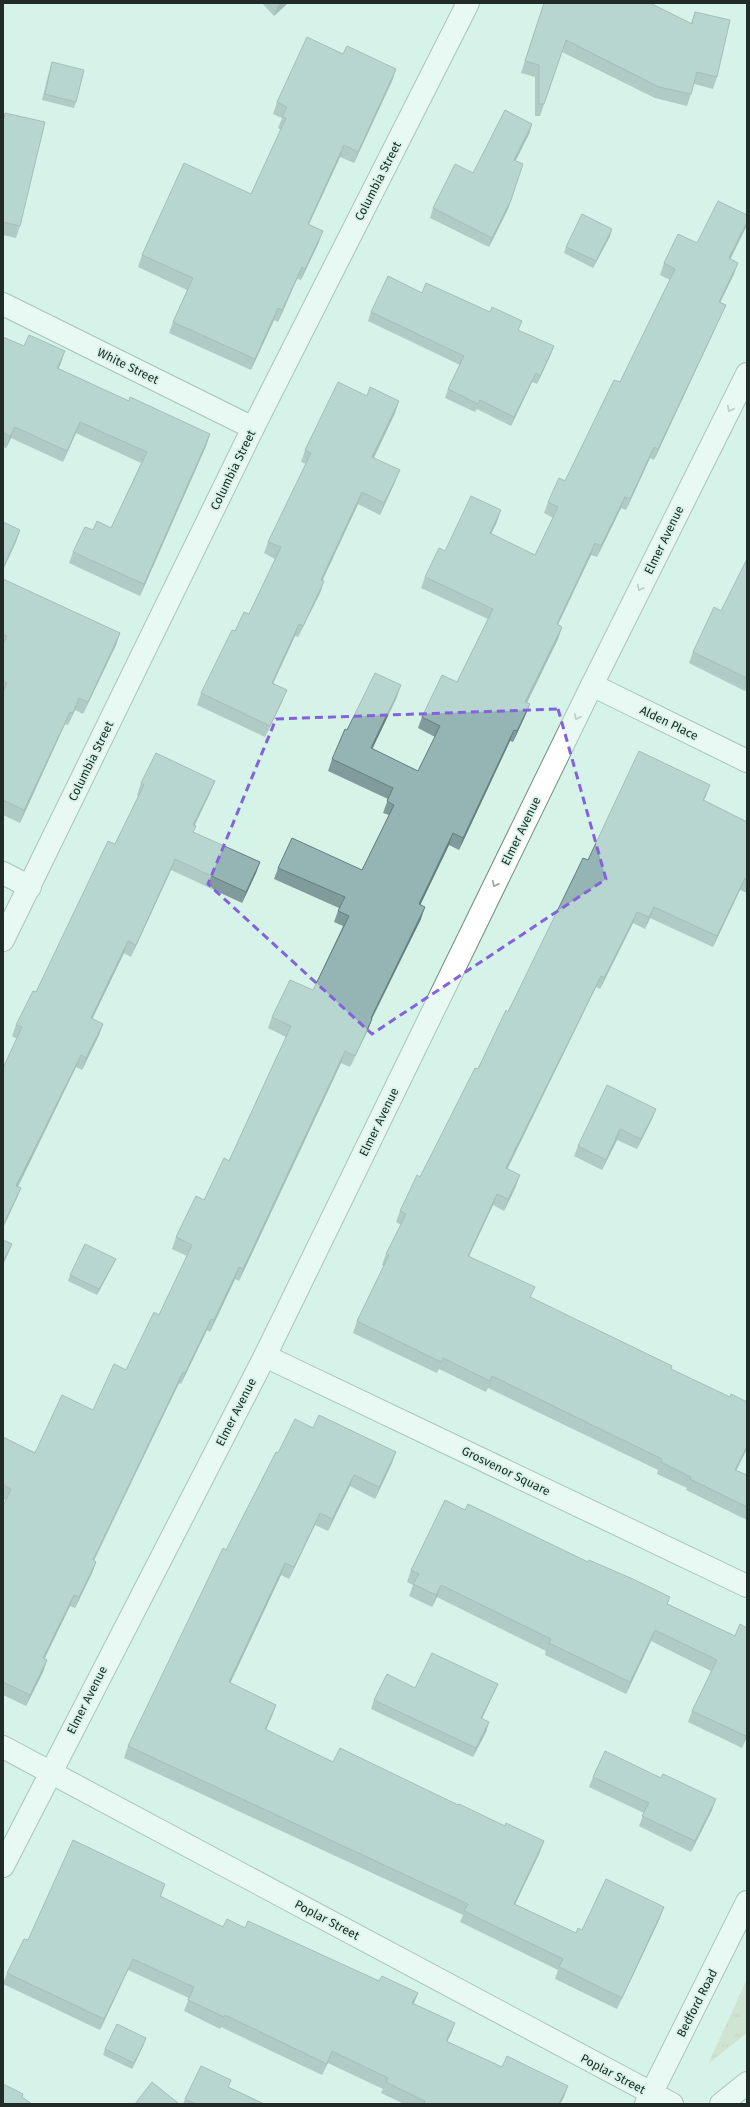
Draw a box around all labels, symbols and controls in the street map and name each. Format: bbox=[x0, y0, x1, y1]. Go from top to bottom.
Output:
street label: Columbia Street bbox=[352, 138, 404, 223]
street label: White Street bbox=[95, 345, 162, 387]
one-way arrow bbox=[727, 404, 734, 412]
street label: Columbia Street bbox=[208, 427, 259, 512]
street label: Elmer Avenue bbox=[641, 504, 687, 576]
one-way arrow bbox=[638, 583, 645, 591]
street label: Alden Place bbox=[638, 703, 700, 743]
one-way arrow bbox=[574, 712, 581, 720]
street label: Columbia Street bbox=[66, 718, 117, 803]
street label: Elmer Avenue bbox=[498, 795, 544, 867]
one-way arrow bbox=[492, 880, 500, 887]
street label: Elmer Avenue bbox=[356, 1086, 402, 1158]
street label: Elmer Avenue bbox=[213, 1376, 259, 1448]
street label: Grosvenor Square bbox=[460, 1444, 552, 1498]
street label: Elmer Avenue bbox=[64, 1664, 110, 1736]
street label: Poplar Street bbox=[292, 1897, 362, 1943]
street label: Bedford Road bbox=[674, 1967, 720, 2039]
street label: Poplar Street bbox=[578, 2051, 648, 2097]

